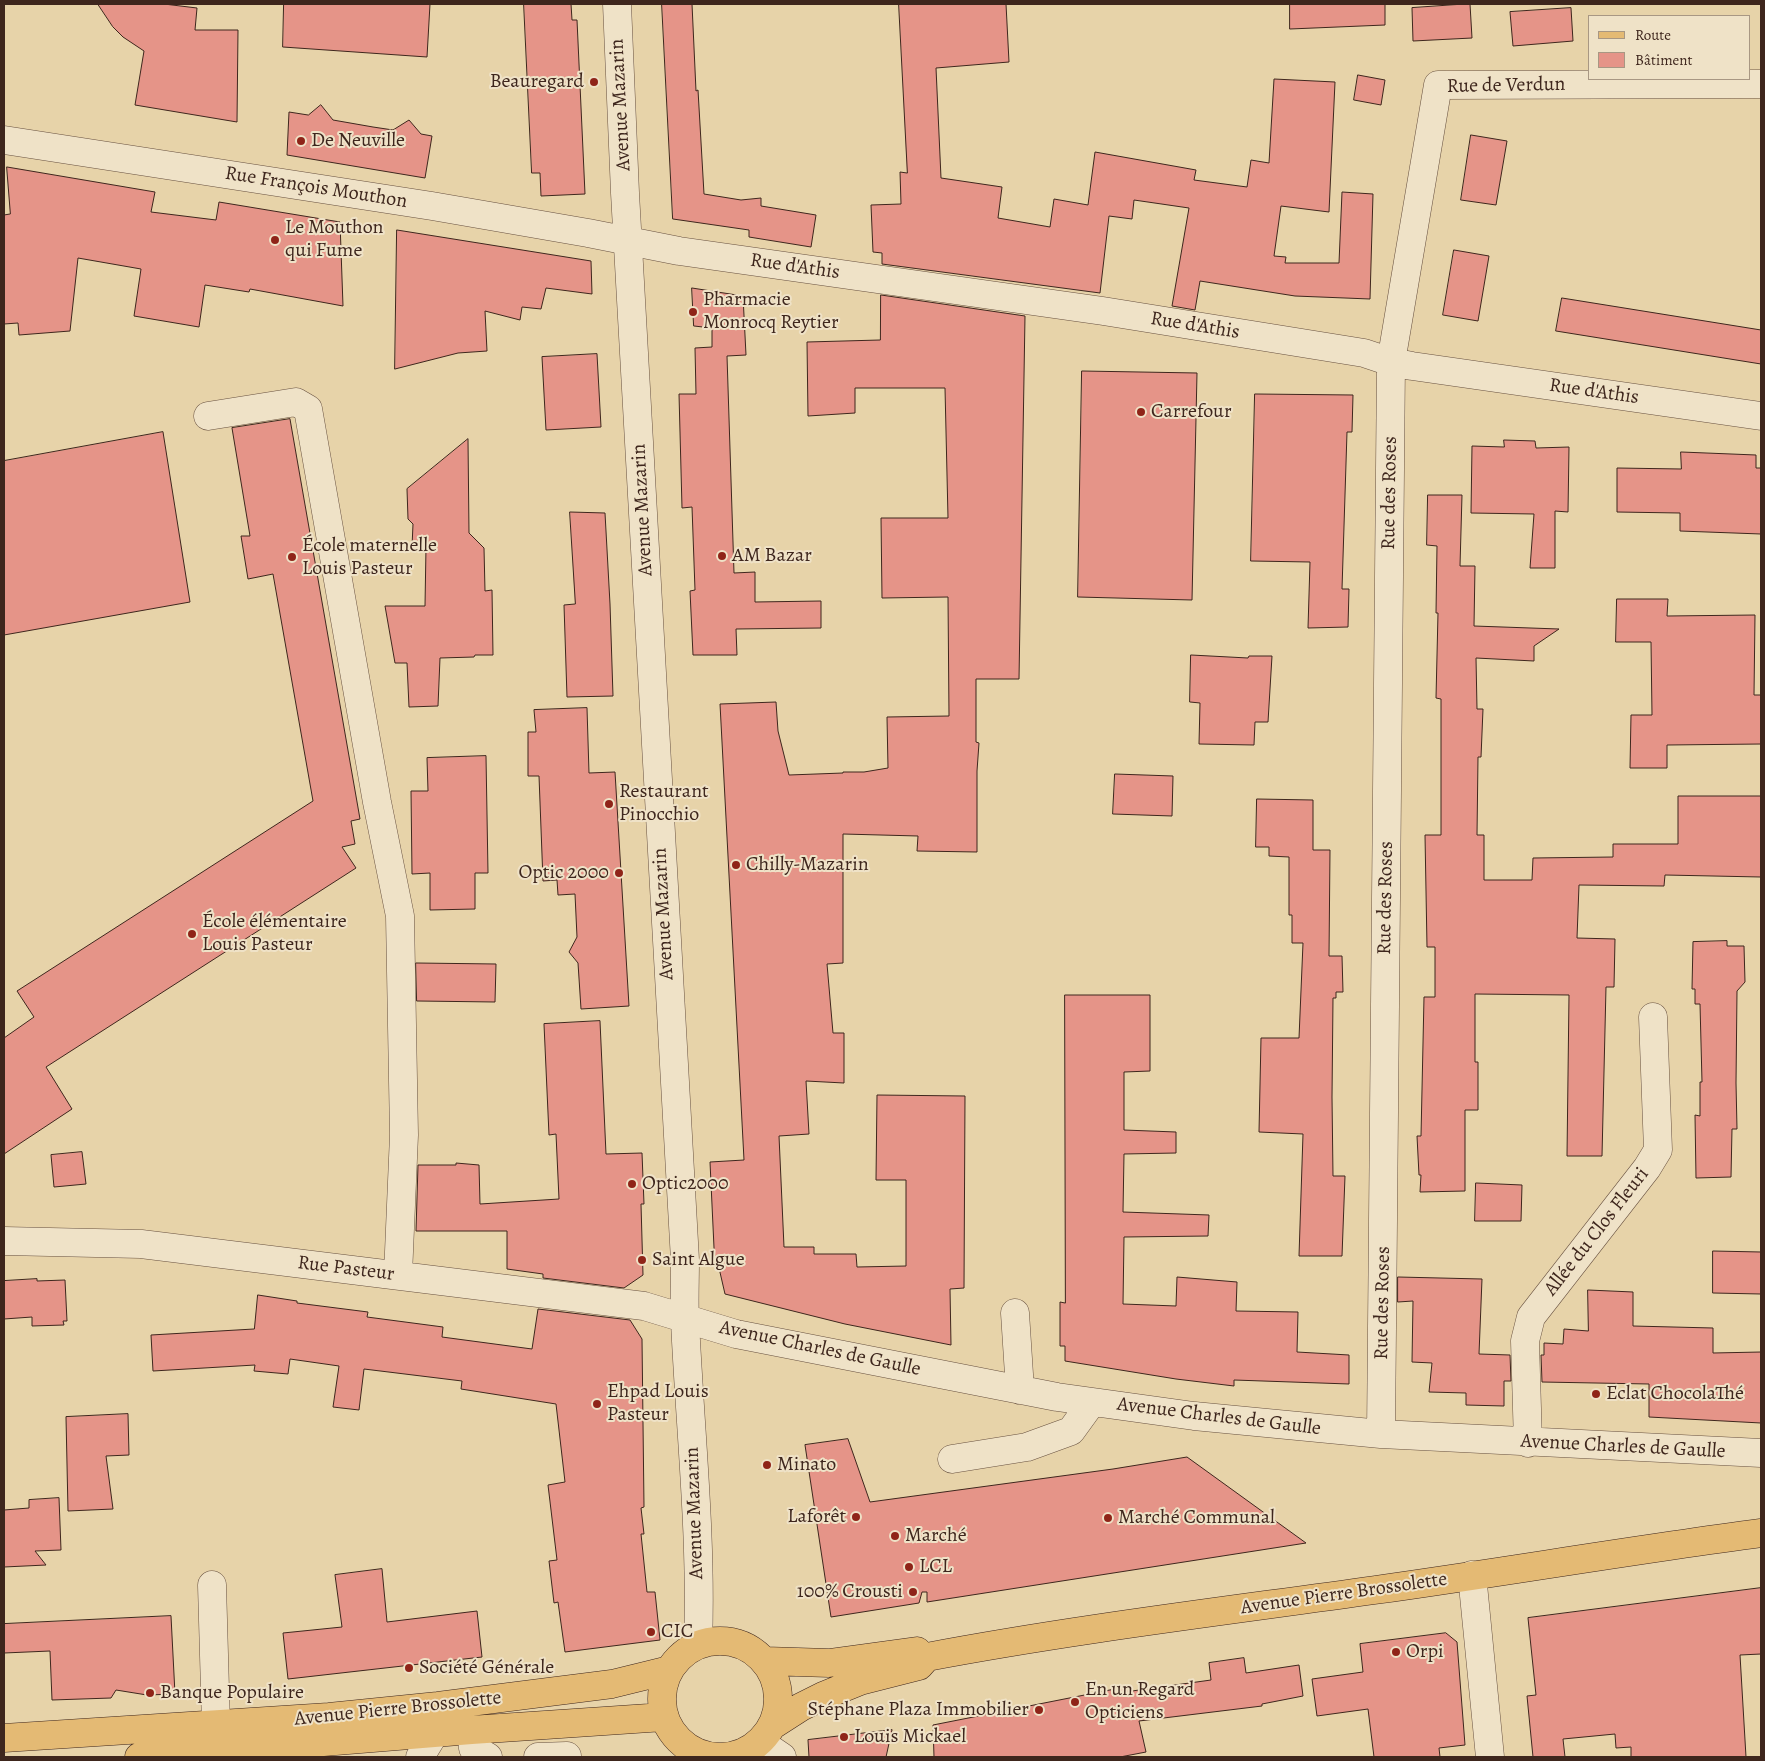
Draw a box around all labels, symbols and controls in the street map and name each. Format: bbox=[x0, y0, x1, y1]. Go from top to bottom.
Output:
legend bbox=[1588, 15, 1750, 80]
text: Route bbox=[1635, 25, 1671, 45]
street label: Avenue Mazarin bbox=[606, 38, 636, 172]
text: Bâtiment bbox=[1635, 50, 1693, 70]
place label: Beauregard bbox=[490, 70, 584, 94]
street label: Rue de Verdun bbox=[1446, 73, 1566, 99]
marker: Beauregard bbox=[588, 76, 600, 88]
place label: De Neuville bbox=[311, 129, 405, 153]
marker: De Neuville bbox=[295, 135, 307, 147]
street label: Rue François Mouthon bbox=[223, 162, 409, 214]
place label: Le Mouthon qui Fume bbox=[285, 216, 384, 263]
marker: Le Mouthon qui Fume bbox=[269, 234, 281, 246]
street label: Rue d'Athis bbox=[749, 249, 841, 285]
place label: Pharmacie Monrocq Reytier bbox=[703, 288, 839, 335]
marker: Pharmacie Monrocq Reytier bbox=[687, 306, 699, 318]
street label: Rue d'Athis bbox=[1149, 307, 1241, 345]
street label: Rue d'Athis bbox=[1548, 374, 1640, 410]
place label: Carrefour bbox=[1151, 400, 1232, 424]
marker: Carrefour bbox=[1135, 406, 1147, 418]
street label: Rue des Roses bbox=[1377, 436, 1403, 550]
street label: Avenue Mazarin bbox=[628, 443, 658, 577]
place label: École maternelle Louis Pasteur bbox=[302, 534, 437, 581]
place label: AM Bazar bbox=[732, 544, 812, 568]
marker: AM Bazar bbox=[716, 550, 728, 562]
marker: École maternelle Louis Pasteur bbox=[286, 551, 298, 563]
place label: Restaurant Pinocchio bbox=[619, 780, 709, 827]
marker: Restaurant Pinocchio bbox=[603, 798, 615, 810]
street label: Rue des Roses bbox=[1373, 841, 1399, 955]
street label: Avenue Mazarin bbox=[649, 847, 679, 981]
place label: Chilly-Mazarin bbox=[746, 853, 869, 877]
marker: Chilly-Mazarin bbox=[730, 859, 742, 871]
place label: Optic 2000 bbox=[518, 861, 609, 885]
marker: Optic 2000 bbox=[613, 867, 625, 879]
place label: École élémentaire Louis Pasteur bbox=[202, 910, 347, 957]
marker: École élémentaire Louis Pasteur bbox=[186, 928, 198, 940]
street label: Allée du Clos Fleuri bbox=[1540, 1163, 1654, 1301]
place label: Optic2000 bbox=[642, 1172, 729, 1196]
marker: Optic2000 bbox=[626, 1178, 638, 1190]
street label: Rue des Roses bbox=[1370, 1246, 1396, 1360]
place label: Saint Algue bbox=[652, 1248, 745, 1272]
street label: Rue Pasteur bbox=[296, 1251, 396, 1287]
marker: Saint Algue bbox=[636, 1254, 648, 1266]
street label: Avenue Charles de Gaulle bbox=[717, 1316, 923, 1382]
place label: Ehpad Louis Pasteur bbox=[607, 1380, 709, 1427]
place label: Eclat ChocolaThé bbox=[1606, 1382, 1744, 1406]
marker: Eclat ChocolaThé bbox=[1590, 1388, 1602, 1400]
street label: Avenue Charles de Gaulle bbox=[1116, 1393, 1322, 1441]
marker: Ehpad Louis Pasteur bbox=[591, 1398, 603, 1410]
street label: Avenue Charles de Gaulle bbox=[1520, 1430, 1726, 1464]
street label: Avenue Mazarin bbox=[681, 1446, 709, 1580]
place label: Minato bbox=[777, 1453, 836, 1477]
marker: Minato bbox=[761, 1459, 773, 1471]
place label: Laforêt bbox=[787, 1505, 846, 1529]
place label: Marché Communal bbox=[1118, 1506, 1275, 1530]
marker: Laforêt bbox=[850, 1511, 862, 1523]
marker: Marché Communal bbox=[1102, 1512, 1114, 1524]
place label: Marché bbox=[905, 1524, 967, 1548]
marker: Marché bbox=[889, 1530, 901, 1542]
place label: LCL bbox=[919, 1555, 952, 1579]
marker: LCL bbox=[903, 1561, 915, 1573]
street label: Avenue Pierre Brossolette bbox=[1239, 1568, 1449, 1620]
place label: 100% Crousti bbox=[797, 1580, 903, 1604]
marker: 100% Crousti bbox=[907, 1586, 919, 1598]
place label: CIC bbox=[661, 1620, 693, 1644]
marker: CIC bbox=[645, 1626, 657, 1638]
place label: Orpi bbox=[1406, 1640, 1444, 1664]
marker: Orpi bbox=[1390, 1646, 1402, 1658]
place label: Société Générale bbox=[419, 1656, 554, 1680]
marker: Société Générale bbox=[403, 1662, 415, 1674]
place label: En un Regard Opticiens bbox=[1085, 1678, 1195, 1725]
place label: Banque Populaire bbox=[160, 1681, 304, 1705]
street label: Avenue Pierre Brossolette bbox=[293, 1686, 503, 1732]
marker: Banque Populaire bbox=[144, 1687, 156, 1699]
marker: En un Regard Opticiens bbox=[1069, 1696, 1081, 1708]
place label: Stéphane Plaza Immobilier bbox=[808, 1698, 1029, 1722]
marker: Stéphane Plaza Immobilier bbox=[1033, 1704, 1045, 1716]
place label: Louis Mickael bbox=[854, 1725, 966, 1749]
marker: Louis Mickael bbox=[838, 1731, 850, 1743]

